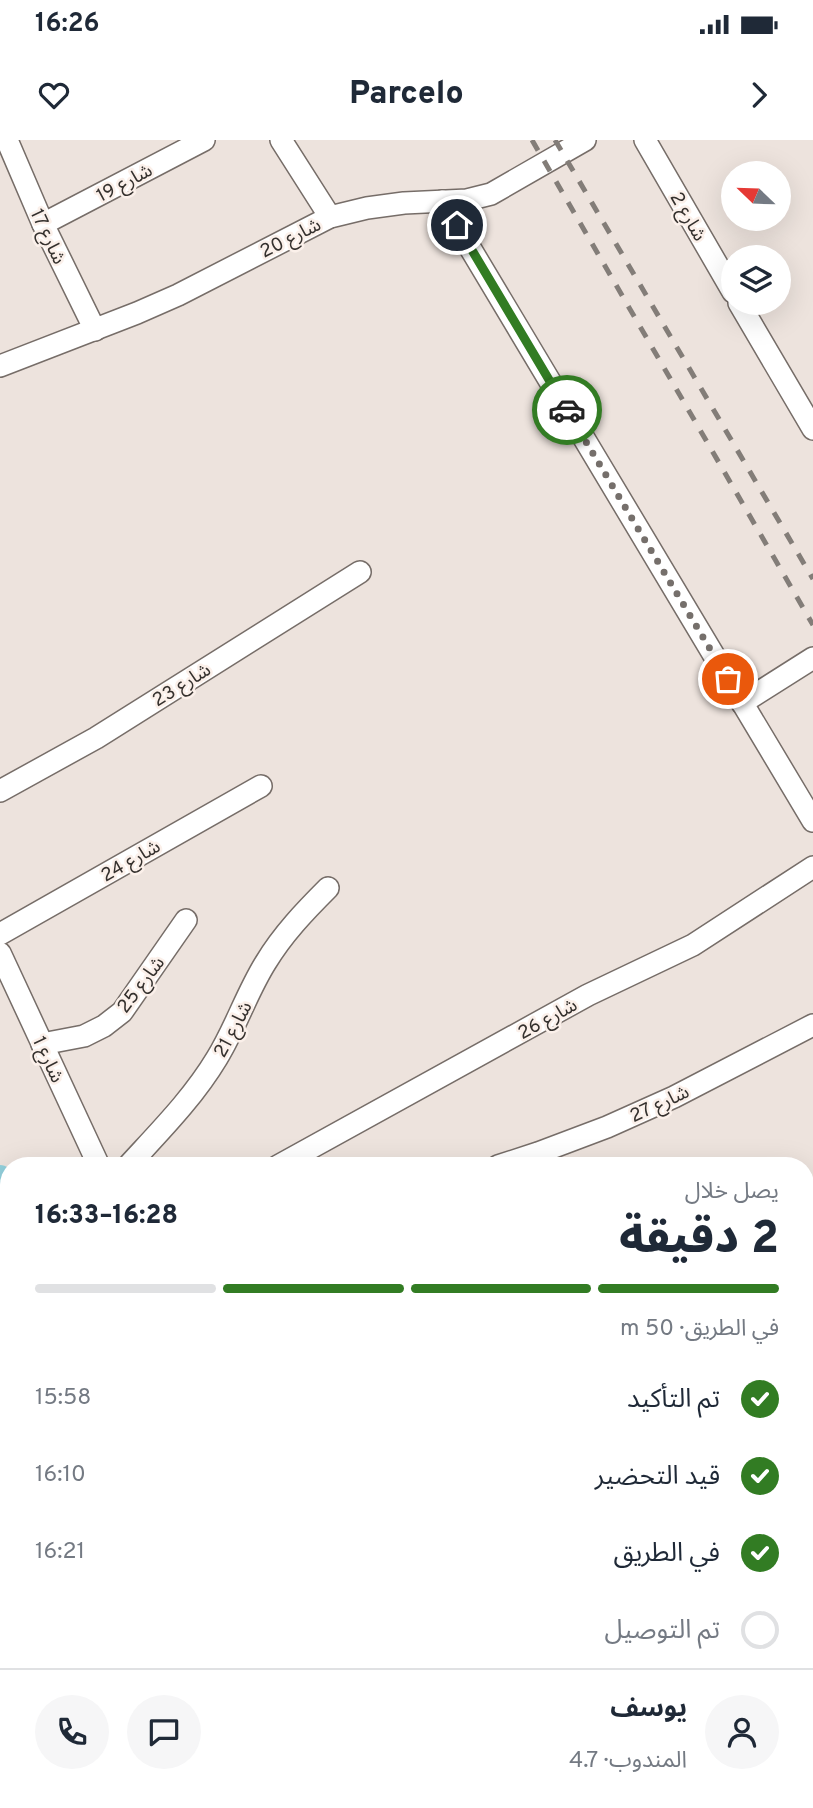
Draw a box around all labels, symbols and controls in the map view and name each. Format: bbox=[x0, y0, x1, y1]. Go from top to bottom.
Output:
text: 16:26 bbox=[35, 8, 100, 41]
text: Parcelo bbox=[349, 75, 464, 115]
icon: heart bbox=[35, 76, 73, 114]
icon: forward bbox=[740, 76, 778, 114]
street label: شارع 19 bbox=[93, 159, 157, 208]
north arrow bbox=[721, 161, 791, 231]
map controls bbox=[721, 161, 791, 315]
street label: شارع 2 bbox=[664, 188, 711, 246]
pin bbox=[427, 195, 487, 255]
street label: شارع 17 bbox=[24, 205, 70, 268]
icon: home bbox=[438, 206, 476, 244]
street label: شارع 20 bbox=[256, 213, 325, 264]
button: layers bbox=[721, 245, 791, 315]
courier bbox=[532, 375, 602, 445]
icon: car bbox=[548, 391, 586, 429]
pin bbox=[698, 649, 758, 709]
street label: شارع 23 bbox=[148, 658, 216, 713]
icon: bag bbox=[709, 660, 747, 698]
street label: شارع 24 bbox=[97, 835, 165, 888]
street label: شارع 25 bbox=[112, 952, 171, 1018]
street label: شارع 26 bbox=[514, 994, 582, 1046]
street label: شارع 21 bbox=[209, 998, 258, 1062]
street label: شارع 1 bbox=[26, 1033, 68, 1087]
street label: شارع 27 bbox=[626, 1081, 693, 1129]
text: يصل خلال bbox=[685, 1178, 779, 1207]
text: 16:28–16:33 bbox=[35, 1200, 178, 1233]
text: 2 دقيقة bbox=[619, 1211, 779, 1270]
text: في الطريق · 50 m bbox=[620, 1315, 779, 1344]
icon: check bbox=[741, 1380, 779, 1418]
text: 15:58 bbox=[35, 1384, 91, 1413]
text: تم التأكيد bbox=[627, 1384, 720, 1417]
icon: check bbox=[741, 1457, 779, 1495]
text: 16:10 bbox=[35, 1461, 86, 1490]
text: قيد التحضير bbox=[595, 1461, 720, 1494]
icon: check bbox=[741, 1534, 779, 1572]
text: 16:21 bbox=[35, 1538, 85, 1567]
text: في الطريق bbox=[613, 1538, 720, 1571]
text: تم التوصيل bbox=[604, 1615, 720, 1648]
text: يوسف bbox=[610, 1693, 687, 1726]
button: phone bbox=[35, 1695, 109, 1769]
button: chat bbox=[127, 1695, 201, 1769]
button: person bbox=[705, 1695, 779, 1769]
text: المندوب · 4.7 bbox=[569, 1747, 687, 1776]

